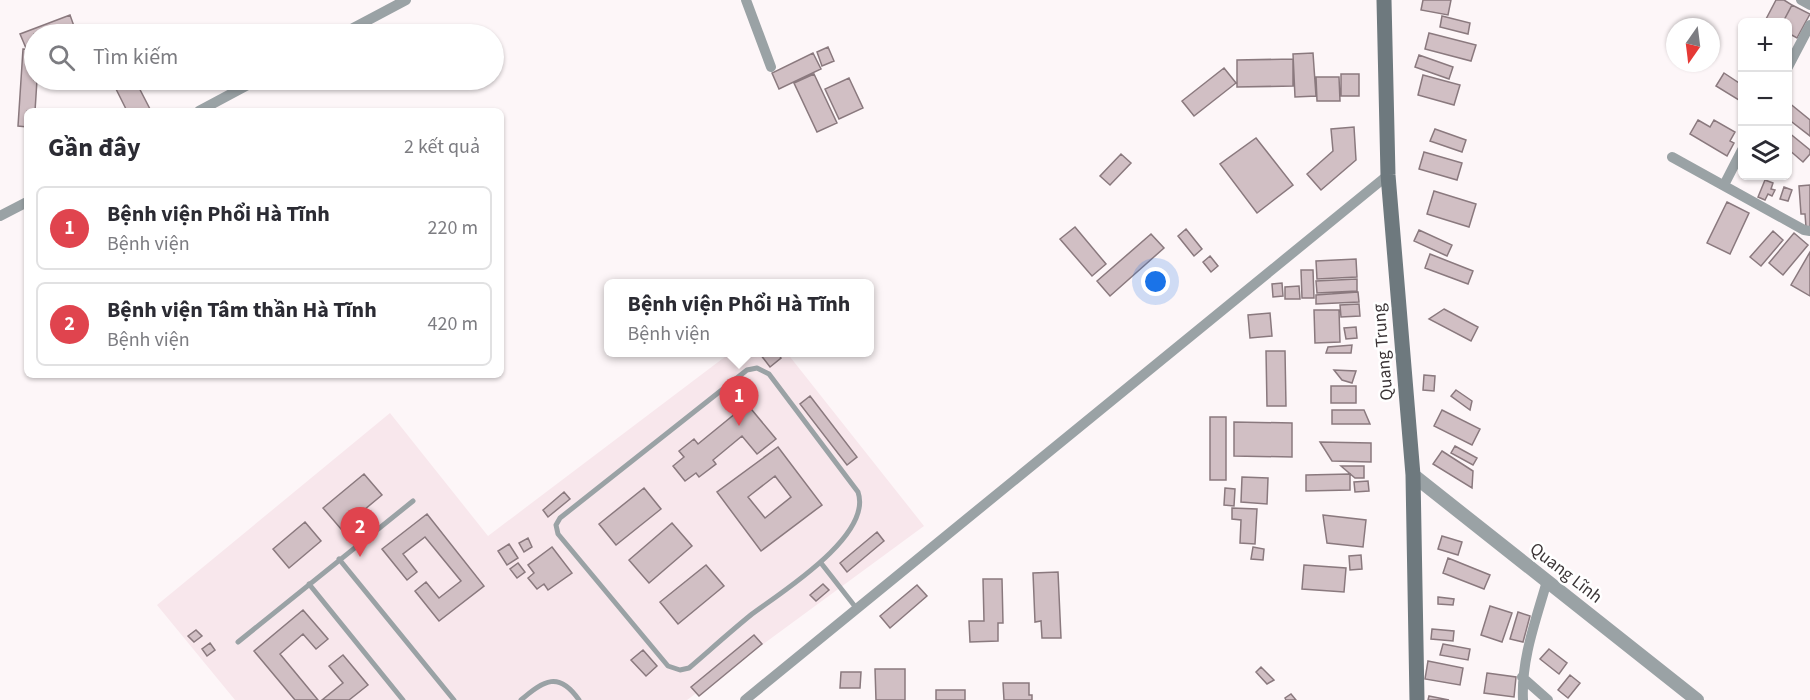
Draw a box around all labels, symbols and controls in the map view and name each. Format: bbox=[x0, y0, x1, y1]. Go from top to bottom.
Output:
north arrow bbox=[1666, 18, 1720, 72]
map controls bbox=[1738, 18, 1792, 180]
button: + bbox=[1738, 18, 1792, 72]
search box bbox=[24, 24, 504, 90]
icon: search bbox=[45, 41, 78, 74]
text: Tìm kiếm bbox=[93, 41, 178, 73]
button: − bbox=[1738, 72, 1792, 126]
button: layers bbox=[1738, 126, 1792, 180]
text: Gần đây bbox=[48, 129, 141, 166]
text: 2 kết quả bbox=[404, 133, 480, 161]
text: Bệnh viện Phổi Hà Tĩnh bbox=[107, 198, 330, 230]
text: 1 bbox=[64, 214, 75, 242]
text: 220 m bbox=[428, 214, 478, 242]
text: Bệnh viện bbox=[107, 230, 190, 258]
your location bbox=[1141, 267, 1170, 296]
popup bbox=[604, 279, 874, 357]
text: Bệnh viện Phổi Hà Tĩnh bbox=[628, 288, 850, 320]
text: Bệnh viện Tâm thần Hà Tĩnh bbox=[107, 294, 377, 326]
street label: Quang Trung bbox=[1366, 303, 1400, 401]
text: 2 bbox=[64, 310, 75, 338]
text: 420 m bbox=[428, 310, 478, 338]
text: Bệnh viện bbox=[628, 320, 710, 348]
text: Bệnh viện bbox=[107, 326, 190, 354]
pin: 1 bbox=[720, 376, 758, 426]
pin: 2 bbox=[340, 508, 380, 557]
street label: Quang Lĩnh bbox=[1524, 537, 1608, 609]

